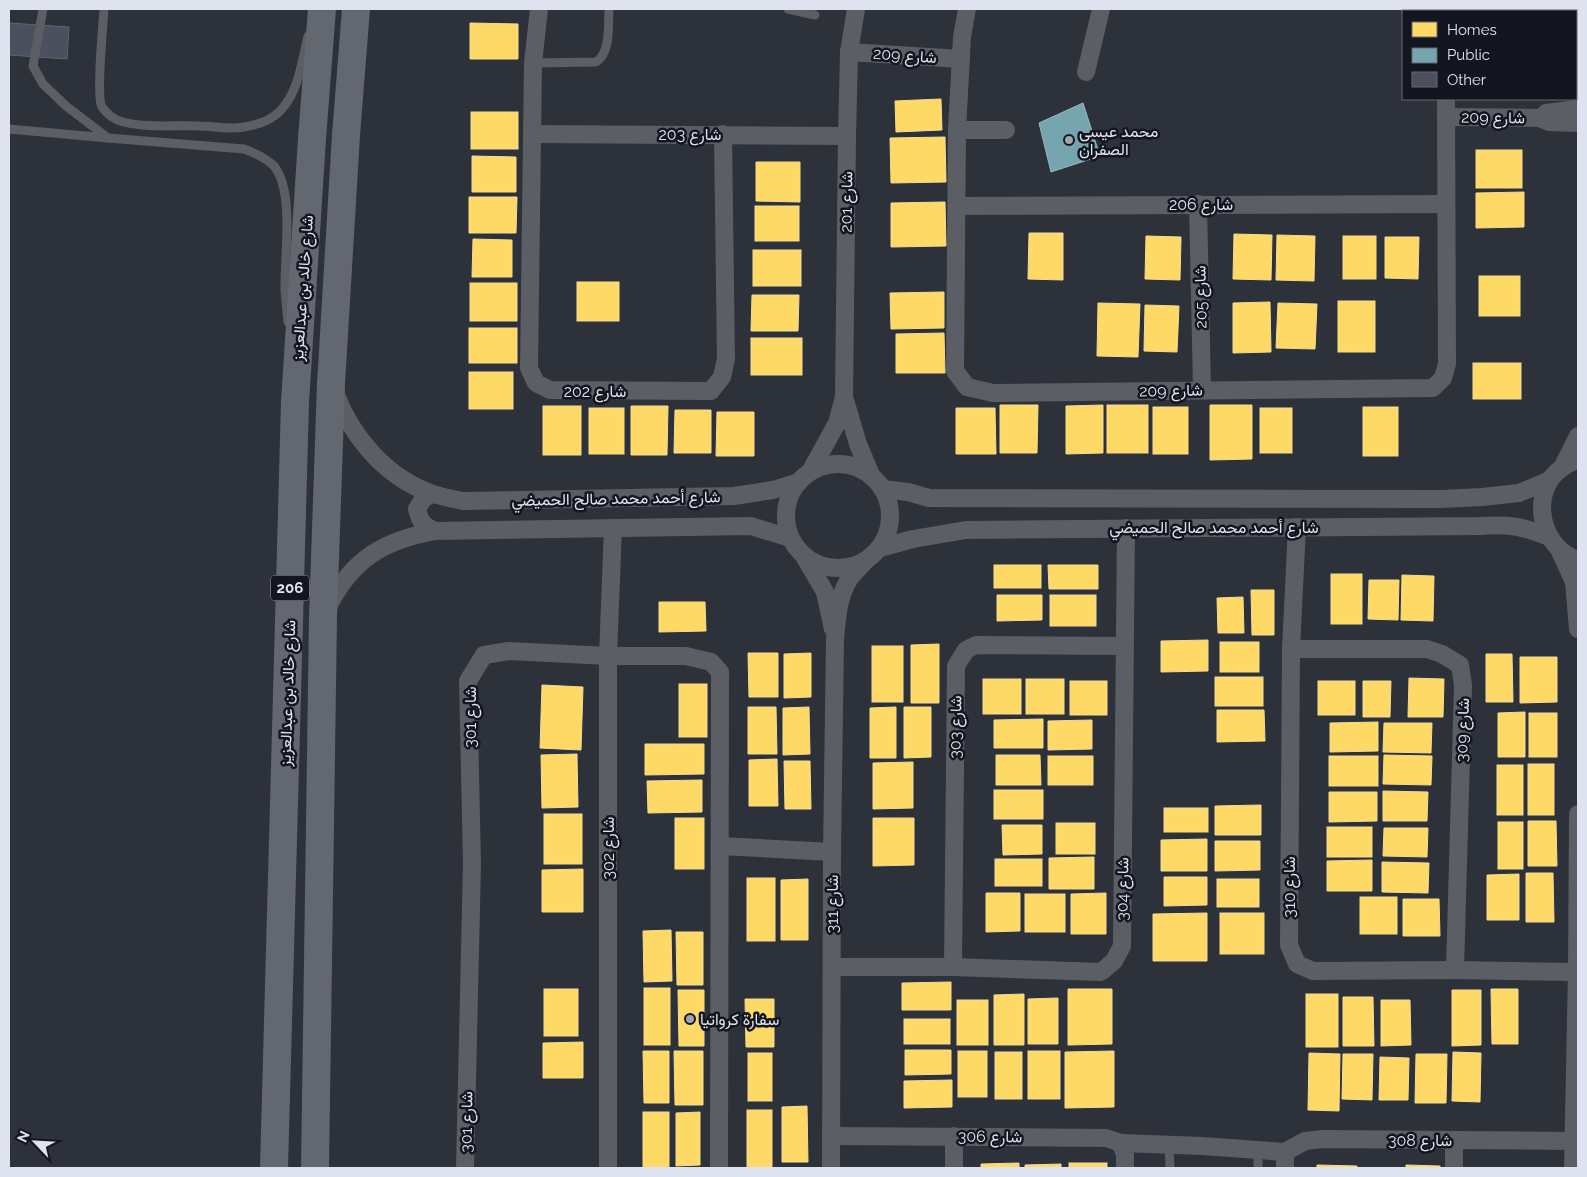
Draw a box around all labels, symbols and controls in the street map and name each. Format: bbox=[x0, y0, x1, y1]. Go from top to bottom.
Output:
legend bbox=[1402, 10, 1577, 100]
text: Homes bbox=[1447, 21, 1497, 39]
street label: شارع 209 bbox=[872, 44, 937, 69]
text: Public bbox=[1447, 46, 1490, 64]
text: Other bbox=[1447, 71, 1487, 89]
street label: شارع 209 bbox=[1461, 107, 1525, 130]
place label: محمد عيسى الصفران bbox=[1079, 122, 1158, 160]
street label: شارع 203 bbox=[659, 125, 721, 146]
marker: محمد عيسى الصفران bbox=[1063, 134, 1075, 146]
street label: شارع 201 bbox=[836, 171, 859, 233]
street label: شارع 206 bbox=[1169, 195, 1233, 216]
street label: شارع خالد بن عبدالعزيز bbox=[288, 214, 319, 363]
street label: شارع 205 bbox=[1190, 265, 1213, 329]
street label: شارع 209 bbox=[1139, 380, 1203, 403]
street label: شارع 202 bbox=[564, 382, 626, 403]
street label: شارع أحمد محمد صالح الحميضي bbox=[511, 487, 721, 514]
street label: شارع أحمد محمد صالح الحميضي bbox=[1109, 518, 1319, 541]
road number: 206 bbox=[271, 576, 309, 600]
street label: شارع خالد بن عبدالعزيز bbox=[275, 619, 302, 768]
street label: شارع 301 bbox=[461, 686, 482, 748]
street label: شارع 303 bbox=[945, 695, 968, 759]
street label: شارع 309 bbox=[1452, 698, 1475, 762]
street label: شارع 302 bbox=[599, 817, 620, 879]
street label: شارع 310 bbox=[1280, 856, 1301, 918]
street label: شارع 304 bbox=[1112, 857, 1135, 921]
street label: شارع 311 bbox=[823, 875, 844, 933]
place label: سفارة كرواتيا bbox=[700, 1010, 779, 1030]
marker: سفارة كرواتيا bbox=[684, 1013, 696, 1025]
street label: شارع 301 bbox=[456, 1091, 479, 1153]
north arrow bbox=[10, 1117, 60, 1167]
street label: شارع 306 bbox=[958, 1126, 1022, 1149]
text: N bbox=[14, 1128, 33, 1145]
street label: شارع 308 bbox=[1388, 1131, 1452, 1152]

